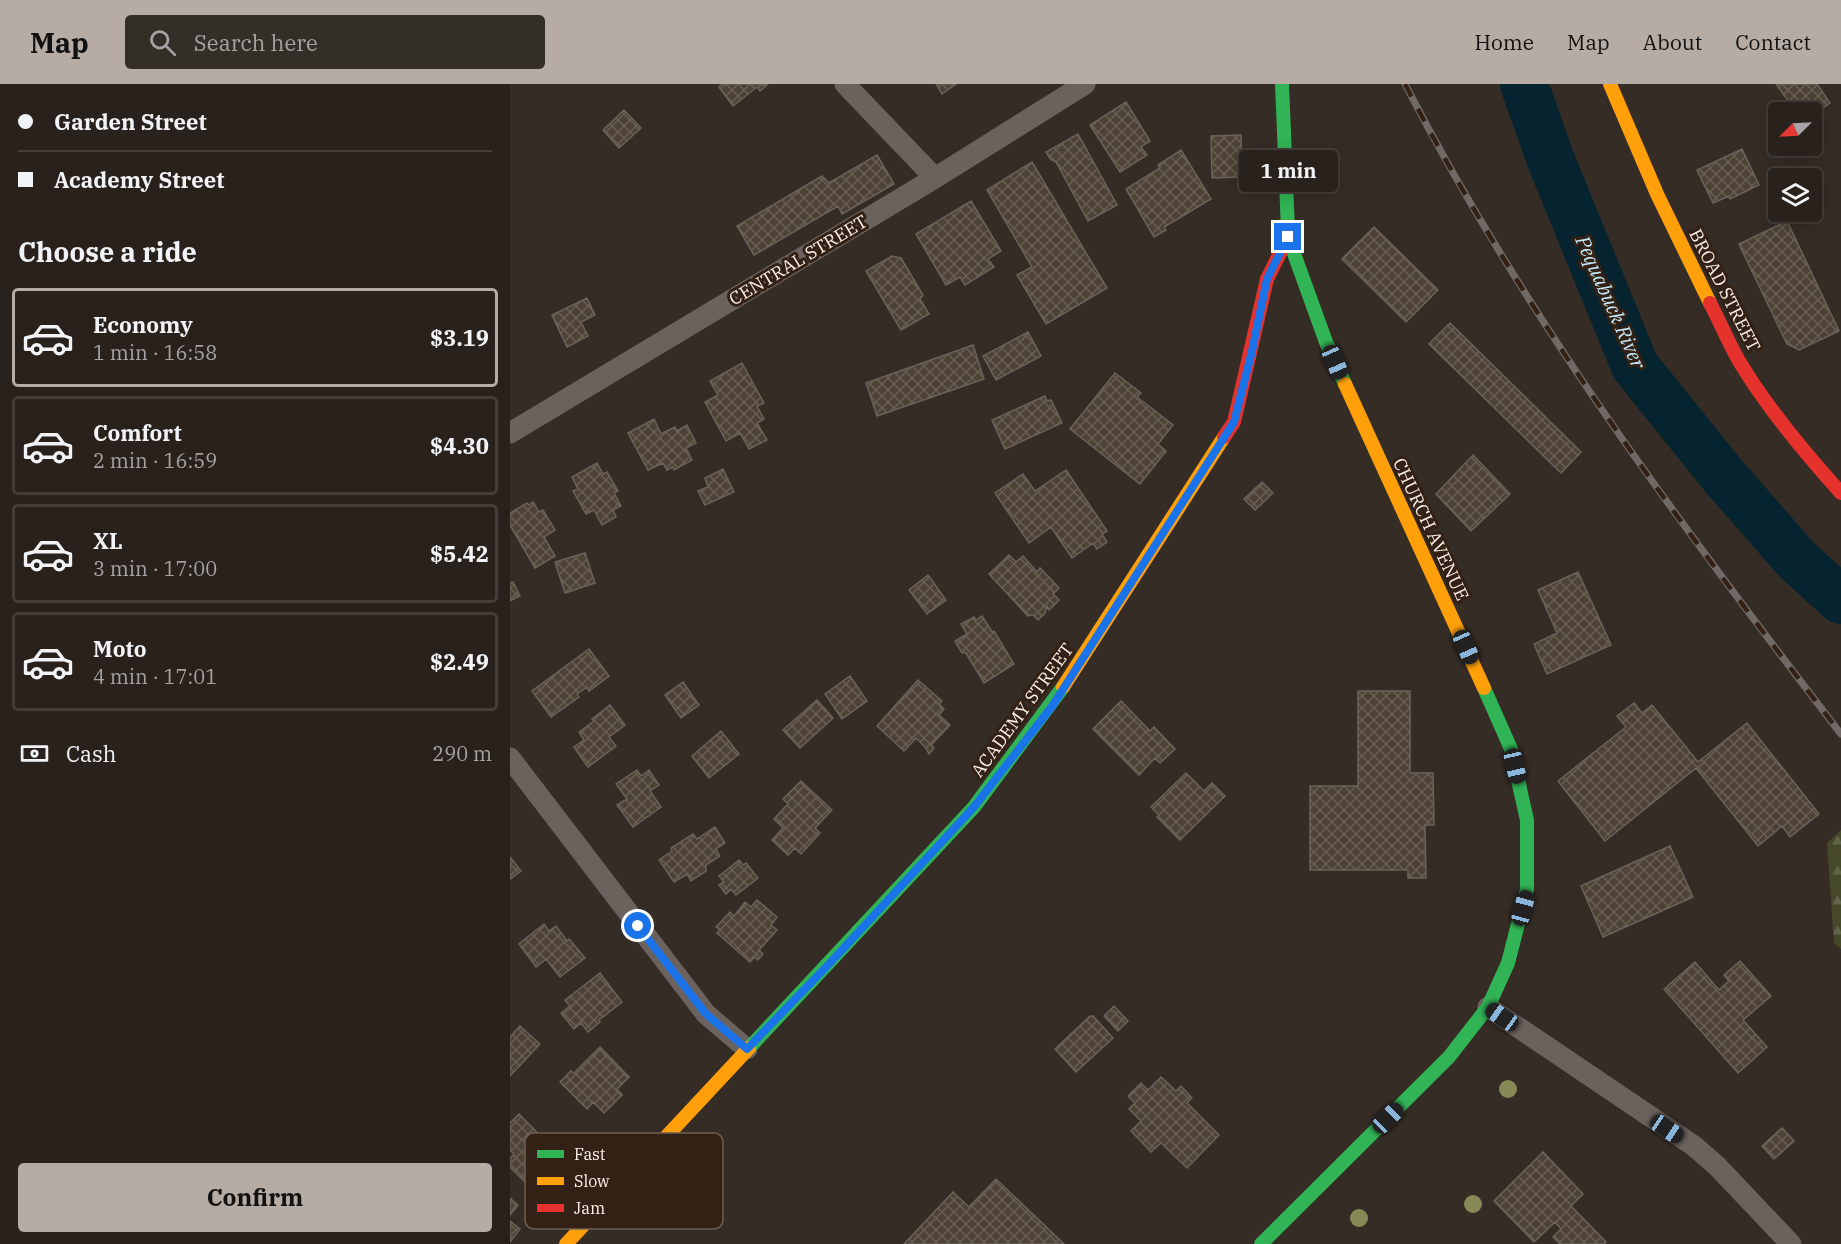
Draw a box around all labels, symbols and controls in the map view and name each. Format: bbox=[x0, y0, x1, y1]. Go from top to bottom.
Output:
search box bbox=[125, 15, 545, 69]
text: Map bbox=[30, 24, 89, 61]
icon: search bbox=[146, 26, 179, 59]
text: Search here bbox=[194, 28, 318, 57]
text: Home bbox=[1474, 28, 1534, 56]
text: Map bbox=[1567, 28, 1610, 56]
text: About bbox=[1643, 28, 1702, 56]
text: Contact bbox=[1735, 28, 1811, 56]
north arrow bbox=[1768, 102, 1822, 156]
map controls bbox=[1768, 102, 1822, 222]
text: Garden Street bbox=[54, 107, 207, 136]
callout: 1 min bbox=[1238, 150, 1338, 192]
text: 1 min bbox=[1261, 157, 1317, 184]
text: Academy Street bbox=[54, 165, 224, 194]
button: layers bbox=[1768, 168, 1822, 222]
street label: CENTRAL STREET bbox=[725, 209, 872, 310]
route end bbox=[1274, 223, 1301, 250]
street label: BROAD STREET bbox=[1684, 225, 1766, 355]
water label: Pequabuck River bbox=[1569, 230, 1653, 374]
text: Choose a ride bbox=[18, 234, 197, 269]
text: Economy bbox=[93, 310, 193, 339]
icon: car bbox=[21, 311, 75, 365]
text: $3.19 bbox=[430, 323, 489, 352]
text: 1 min · 16:58 bbox=[93, 339, 217, 366]
car bbox=[1319, 342, 1351, 382]
text: Comfort bbox=[93, 418, 182, 447]
icon: car bbox=[21, 419, 75, 473]
text: $4.30 bbox=[430, 431, 489, 460]
text: 2 min · 16:59 bbox=[93, 447, 217, 474]
street label: CHURCH AVENUE bbox=[1388, 454, 1474, 604]
text: XL bbox=[93, 526, 123, 555]
icon: car bbox=[21, 527, 75, 581]
text: $5.42 bbox=[430, 539, 489, 568]
text: 3 min · 17:00 bbox=[93, 555, 217, 582]
car bbox=[1450, 627, 1482, 667]
text: Moto bbox=[93, 634, 147, 663]
icon: car bbox=[21, 635, 75, 689]
street label: ACADEMY STREET bbox=[966, 638, 1079, 782]
text: $2.49 bbox=[430, 647, 489, 676]
text: 4 min · 17:01 bbox=[93, 663, 217, 690]
icon: cash bbox=[18, 737, 51, 770]
text: Cash bbox=[66, 739, 117, 768]
text: 290 m bbox=[432, 740, 492, 767]
car bbox=[1502, 746, 1528, 786]
car bbox=[1510, 888, 1536, 928]
route start bbox=[624, 912, 651, 939]
car bbox=[1482, 999, 1522, 1035]
car bbox=[1369, 1099, 1407, 1137]
car bbox=[1647, 1111, 1687, 1147]
legend bbox=[525, 1133, 723, 1229]
text: Fast bbox=[574, 1144, 606, 1164]
button: Confirm bbox=[18, 1163, 492, 1232]
text: Slow bbox=[574, 1171, 610, 1191]
text: Jam bbox=[574, 1198, 605, 1218]

